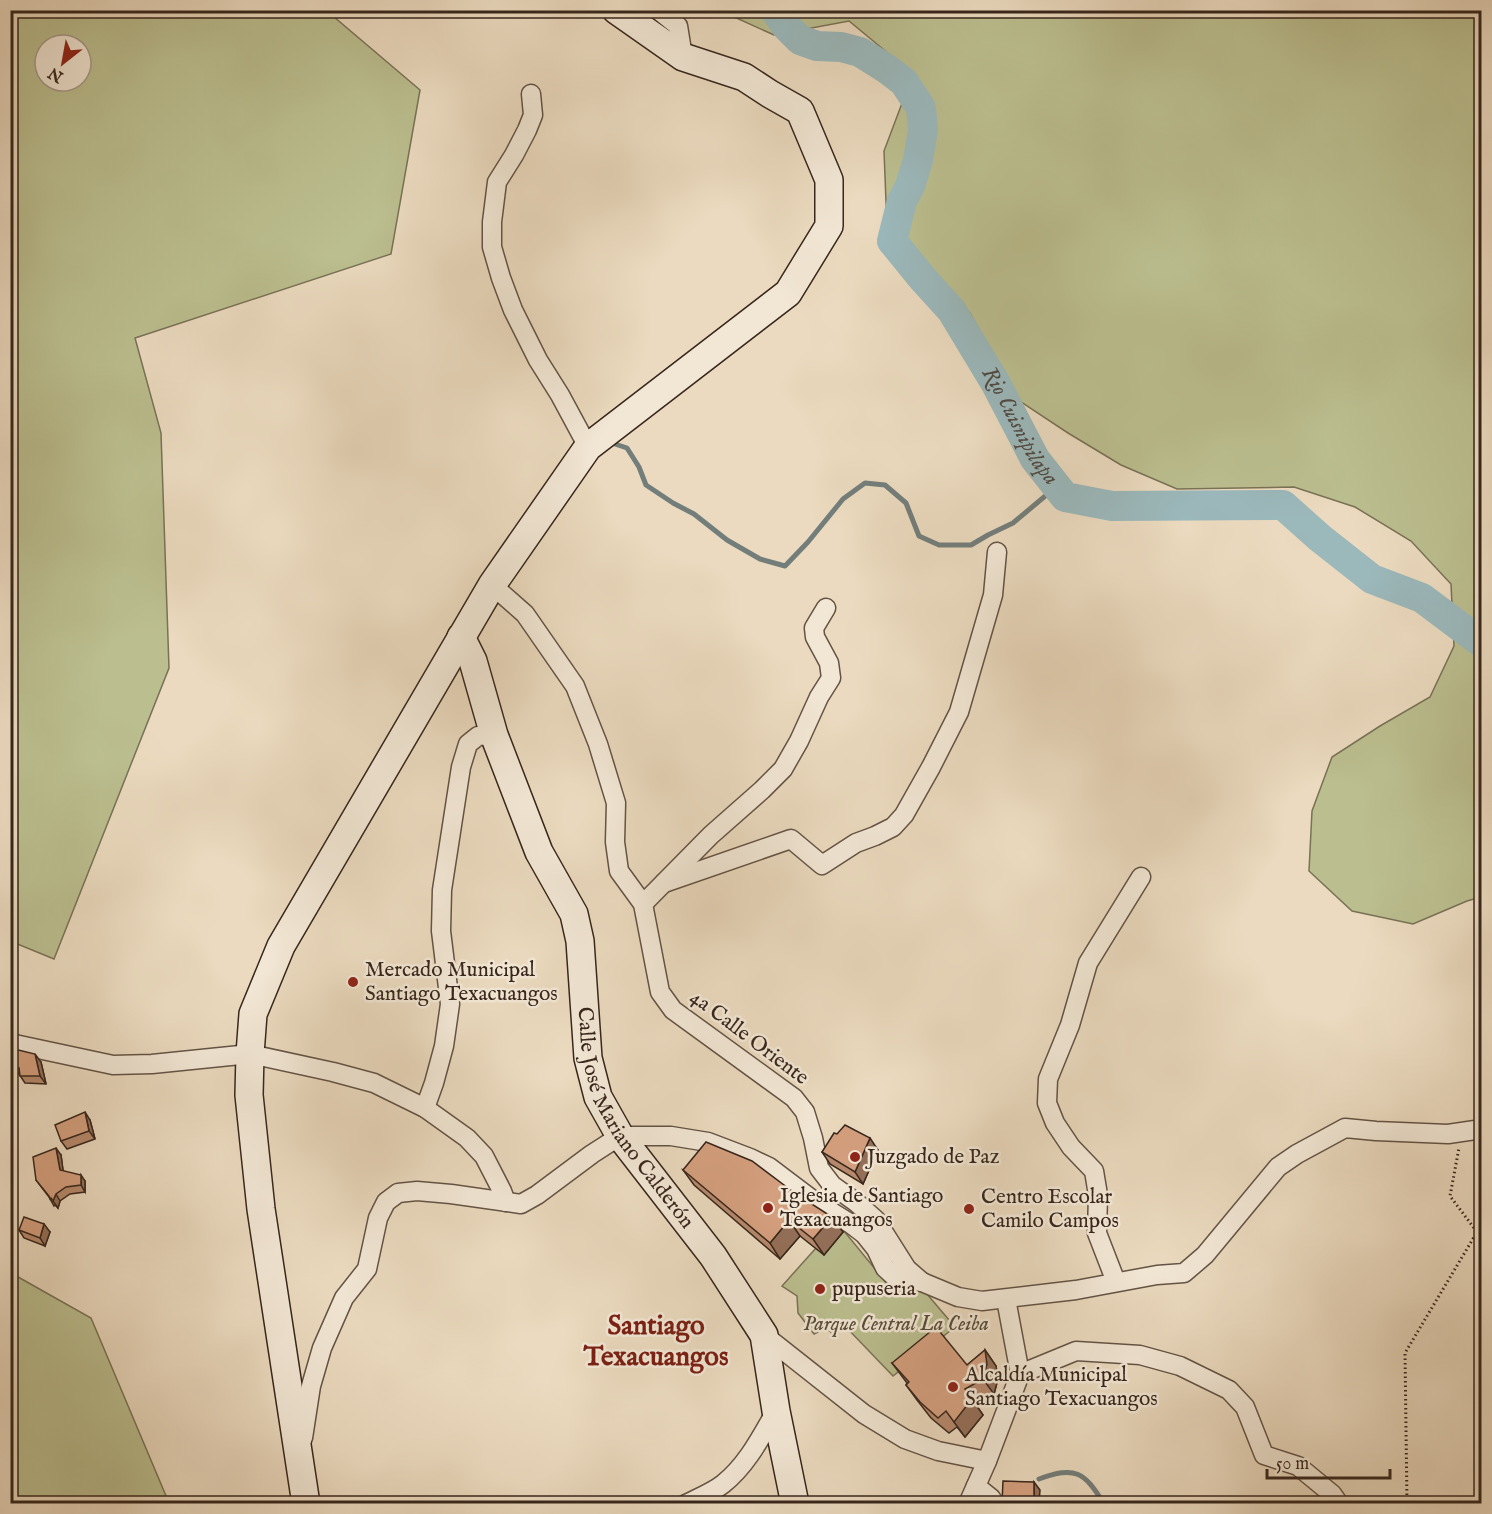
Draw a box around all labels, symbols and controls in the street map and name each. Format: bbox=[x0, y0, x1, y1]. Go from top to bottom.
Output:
north arrow bbox=[33, 33, 93, 93]
text: N bbox=[45, 62, 68, 87]
water label: Rio Cuisnipilapa bbox=[975, 362, 1065, 491]
place label: Mercado Municipal Santiago Texacuangos bbox=[365, 957, 558, 1008]
marker: Mercado Municipal Santiago Texacuangos bbox=[346, 975, 360, 989]
street label: 4a Calle Oriente bbox=[684, 985, 814, 1092]
street label: Calle José Mariano Calderón bbox=[571, 1006, 700, 1234]
place label: Juzgado de Paz bbox=[865, 1144, 1000, 1171]
marker: Juzgado de Paz bbox=[848, 1150, 862, 1164]
place label: Iglesia de Santiago Texacuangos bbox=[780, 1183, 943, 1234]
place label: Centro Escolar Camilo Campos bbox=[981, 1184, 1119, 1235]
marker: Iglesia de Santiago Texacuangos bbox=[761, 1201, 775, 1215]
marker: Centro Escolar Camilo Campos bbox=[962, 1202, 976, 1216]
place label: pupuseria bbox=[832, 1276, 917, 1303]
marker: pupuseria bbox=[813, 1282, 827, 1296]
district label: Santiago Texacuangos bbox=[583, 1310, 728, 1375]
park label: Parque Central La Ceiba bbox=[803, 1311, 989, 1338]
place label: Alcaldía Municipal Santiago Texacuangos bbox=[964, 1362, 1158, 1413]
marker: Alcaldía Municipal Santiago Texacuangos bbox=[946, 1380, 960, 1394]
scale bar bbox=[1267, 1442, 1390, 1480]
text: 50 m bbox=[1276, 1453, 1309, 1476]

